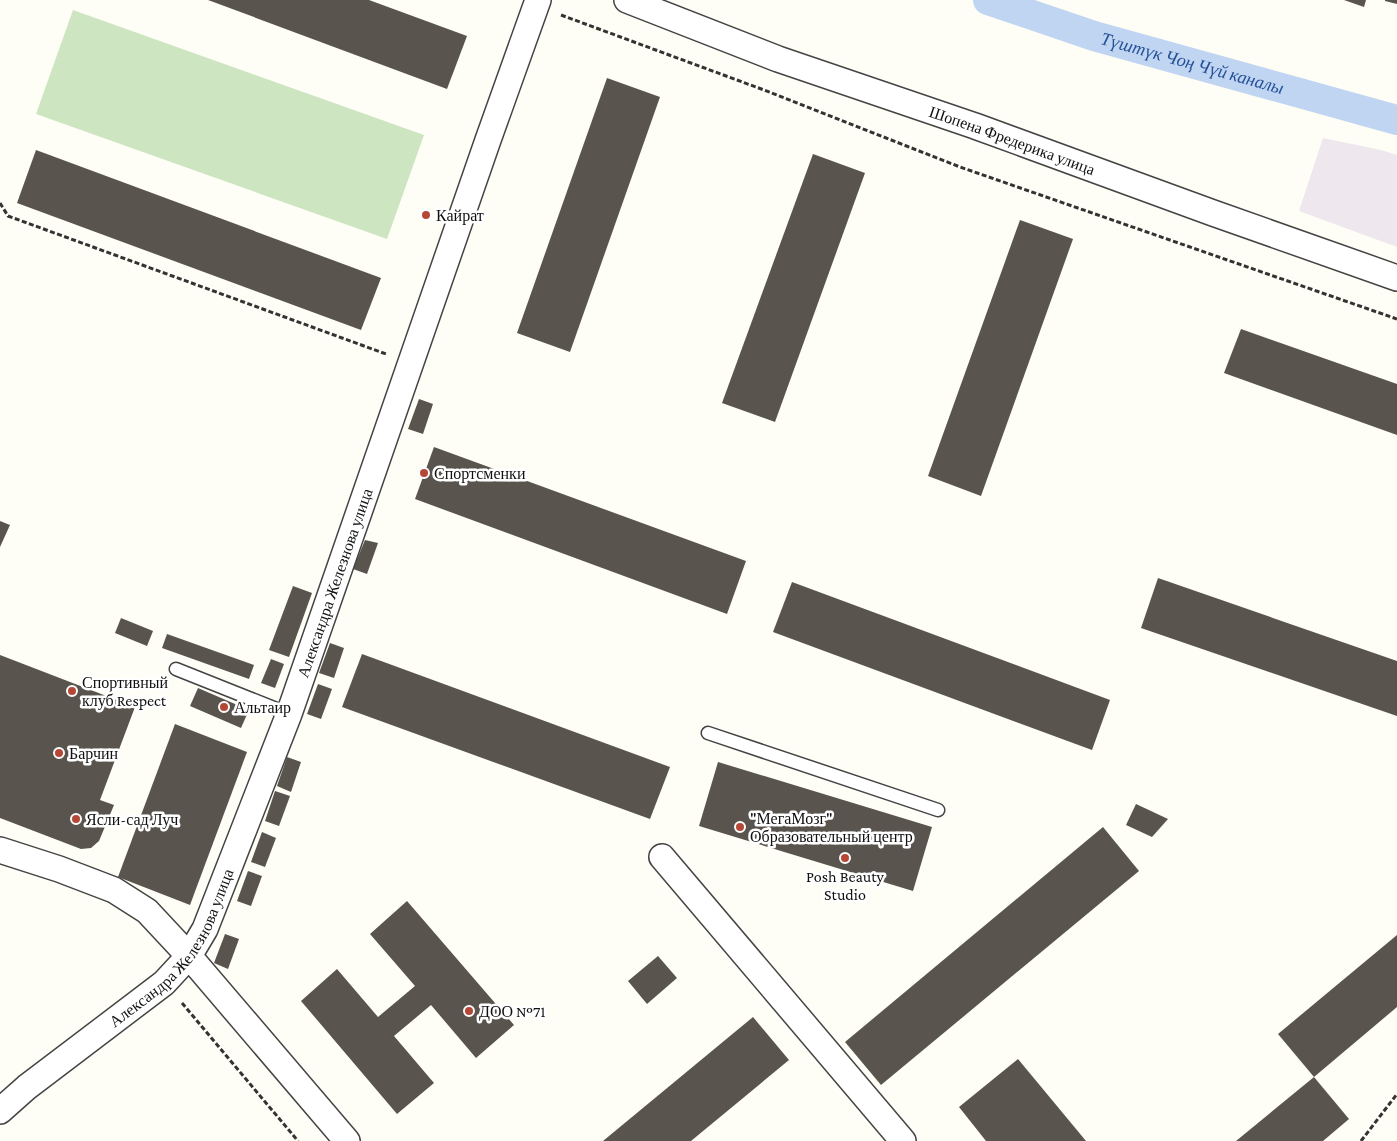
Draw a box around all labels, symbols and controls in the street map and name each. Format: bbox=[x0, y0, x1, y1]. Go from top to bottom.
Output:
water label: Түштүк Чоң Чүй каналы bbox=[1099, 28, 1286, 98]
street label: Шопена Фредерика улица bbox=[927, 103, 1097, 178]
place label: Кайрат bbox=[436, 207, 484, 225]
marker: Кайрат bbox=[420, 209, 432, 221]
place label: Спортсменки bbox=[434, 465, 526, 483]
marker: Спортсменки bbox=[418, 467, 430, 479]
street label: Александра Железнова улица bbox=[294, 486, 375, 680]
place label: Спортивный клуб Respect bbox=[82, 674, 168, 710]
marker: Спортивный клуб Respect bbox=[66, 685, 78, 697]
place label: Альтаир bbox=[234, 699, 291, 717]
marker: Альтаир bbox=[218, 701, 230, 713]
place label: Барчин bbox=[69, 745, 119, 763]
marker: Барчин bbox=[53, 747, 65, 759]
place label: "МегаМозг" Образовательный центр bbox=[750, 810, 913, 846]
place label: Ясли-сад Луч bbox=[86, 811, 178, 829]
marker: Ясли-сад Луч bbox=[70, 813, 82, 825]
marker: "МегаМозг" Образовательный центр bbox=[734, 821, 746, 833]
marker: Posh Beauty Studio bbox=[839, 852, 851, 864]
street label: Александра Железнова улица bbox=[106, 866, 236, 1030]
place label: Posh Beauty Studio bbox=[806, 868, 885, 903]
place label: ДОО №71 bbox=[479, 1003, 546, 1021]
marker: ДОО №71 bbox=[463, 1005, 475, 1017]

